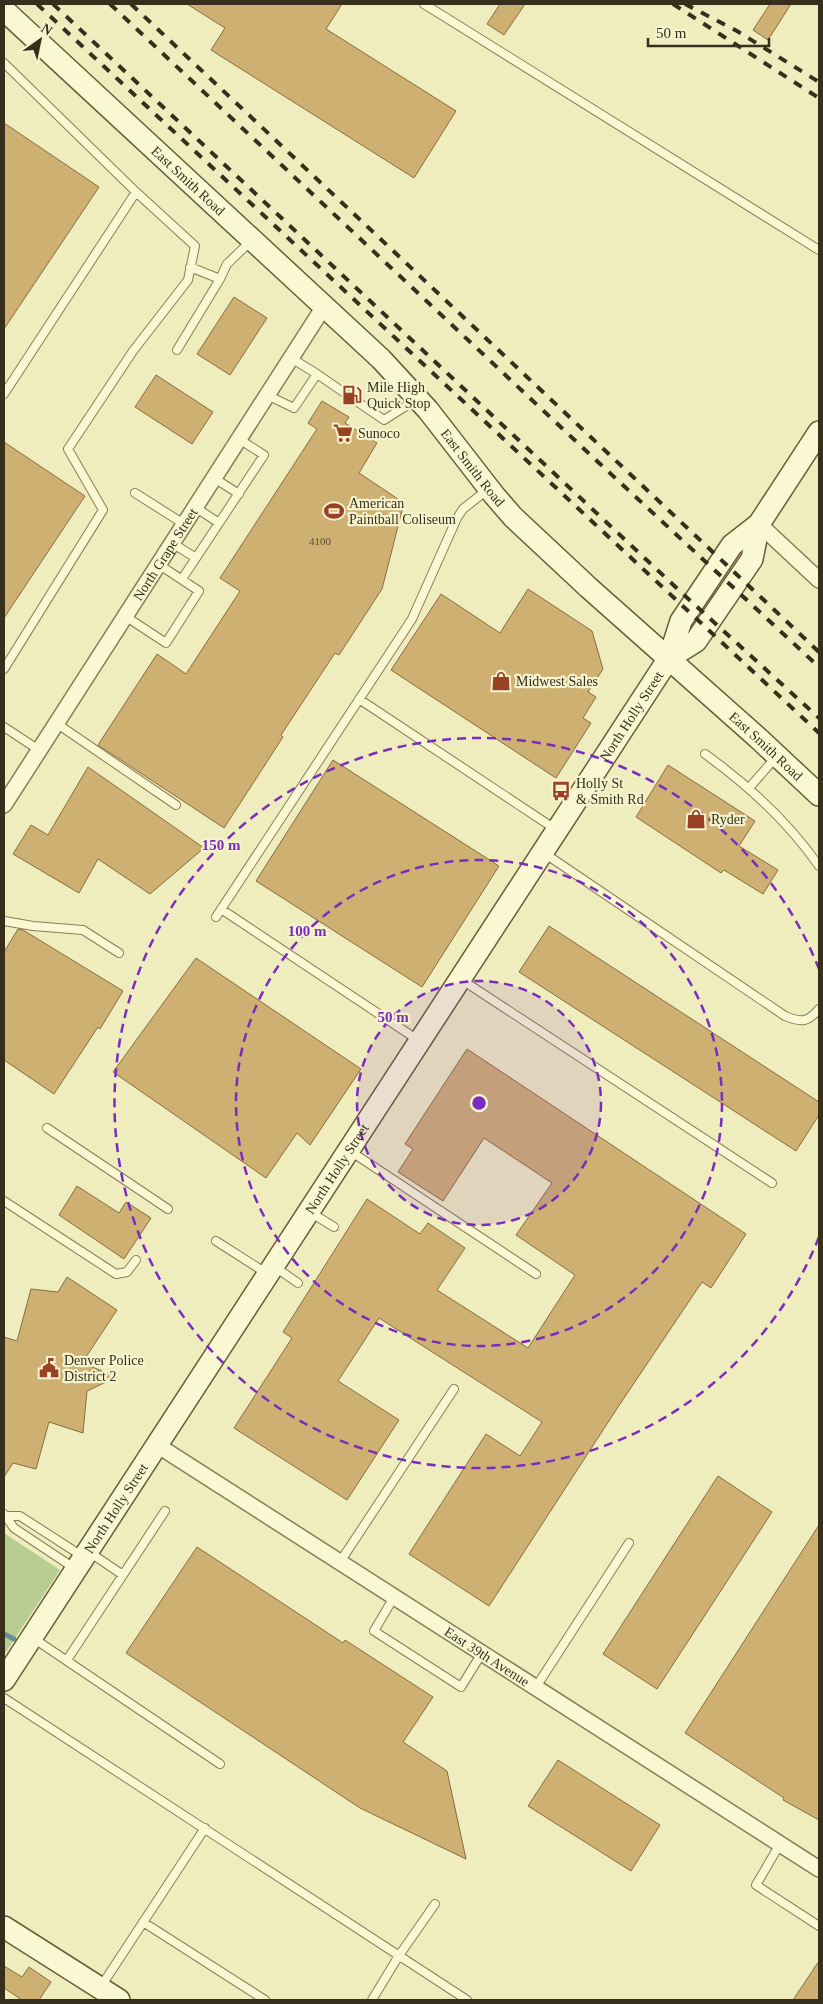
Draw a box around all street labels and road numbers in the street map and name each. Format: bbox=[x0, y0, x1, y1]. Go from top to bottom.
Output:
street label: East Smith Road bbox=[148, 143, 227, 218]
street label: East Smith Road bbox=[438, 426, 507, 510]
street label: North Grape Street bbox=[130, 506, 201, 603]
street label: North Holly Street bbox=[597, 668, 666, 764]
street label: East Smith Road bbox=[726, 709, 805, 784]
street label: North Holly Street bbox=[302, 1121, 372, 1217]
street label: North Holly Street bbox=[82, 1461, 151, 1556]
street label: East 39th Avenue bbox=[442, 1624, 532, 1690]

